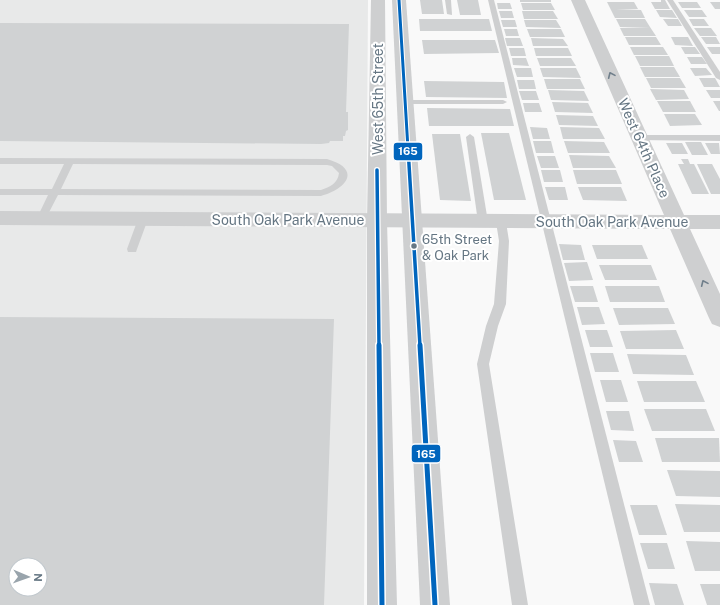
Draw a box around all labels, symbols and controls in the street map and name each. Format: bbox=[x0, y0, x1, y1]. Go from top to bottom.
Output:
street label: West 65th Street bbox=[370, 43, 386, 155]
one-way arrow bbox=[608, 71, 616, 78]
street label: West 64th Place bbox=[615, 96, 673, 200]
line badge: 165 bbox=[393, 142, 423, 161]
text: 165 bbox=[398, 145, 418, 157]
street label: South Oak Park Avenue bbox=[212, 212, 364, 228]
street label: South Oak Park Avenue bbox=[536, 214, 688, 230]
place label: 65th Street & Oak Park bbox=[422, 232, 492, 263]
marker: 65th Street & Oak Park bbox=[409, 241, 419, 251]
one-way arrow bbox=[701, 279, 709, 287]
line badge: 165 bbox=[411, 444, 441, 463]
text: 165 bbox=[416, 448, 436, 460]
north arrow bbox=[8, 557, 48, 597]
text: N bbox=[32, 573, 44, 582]

